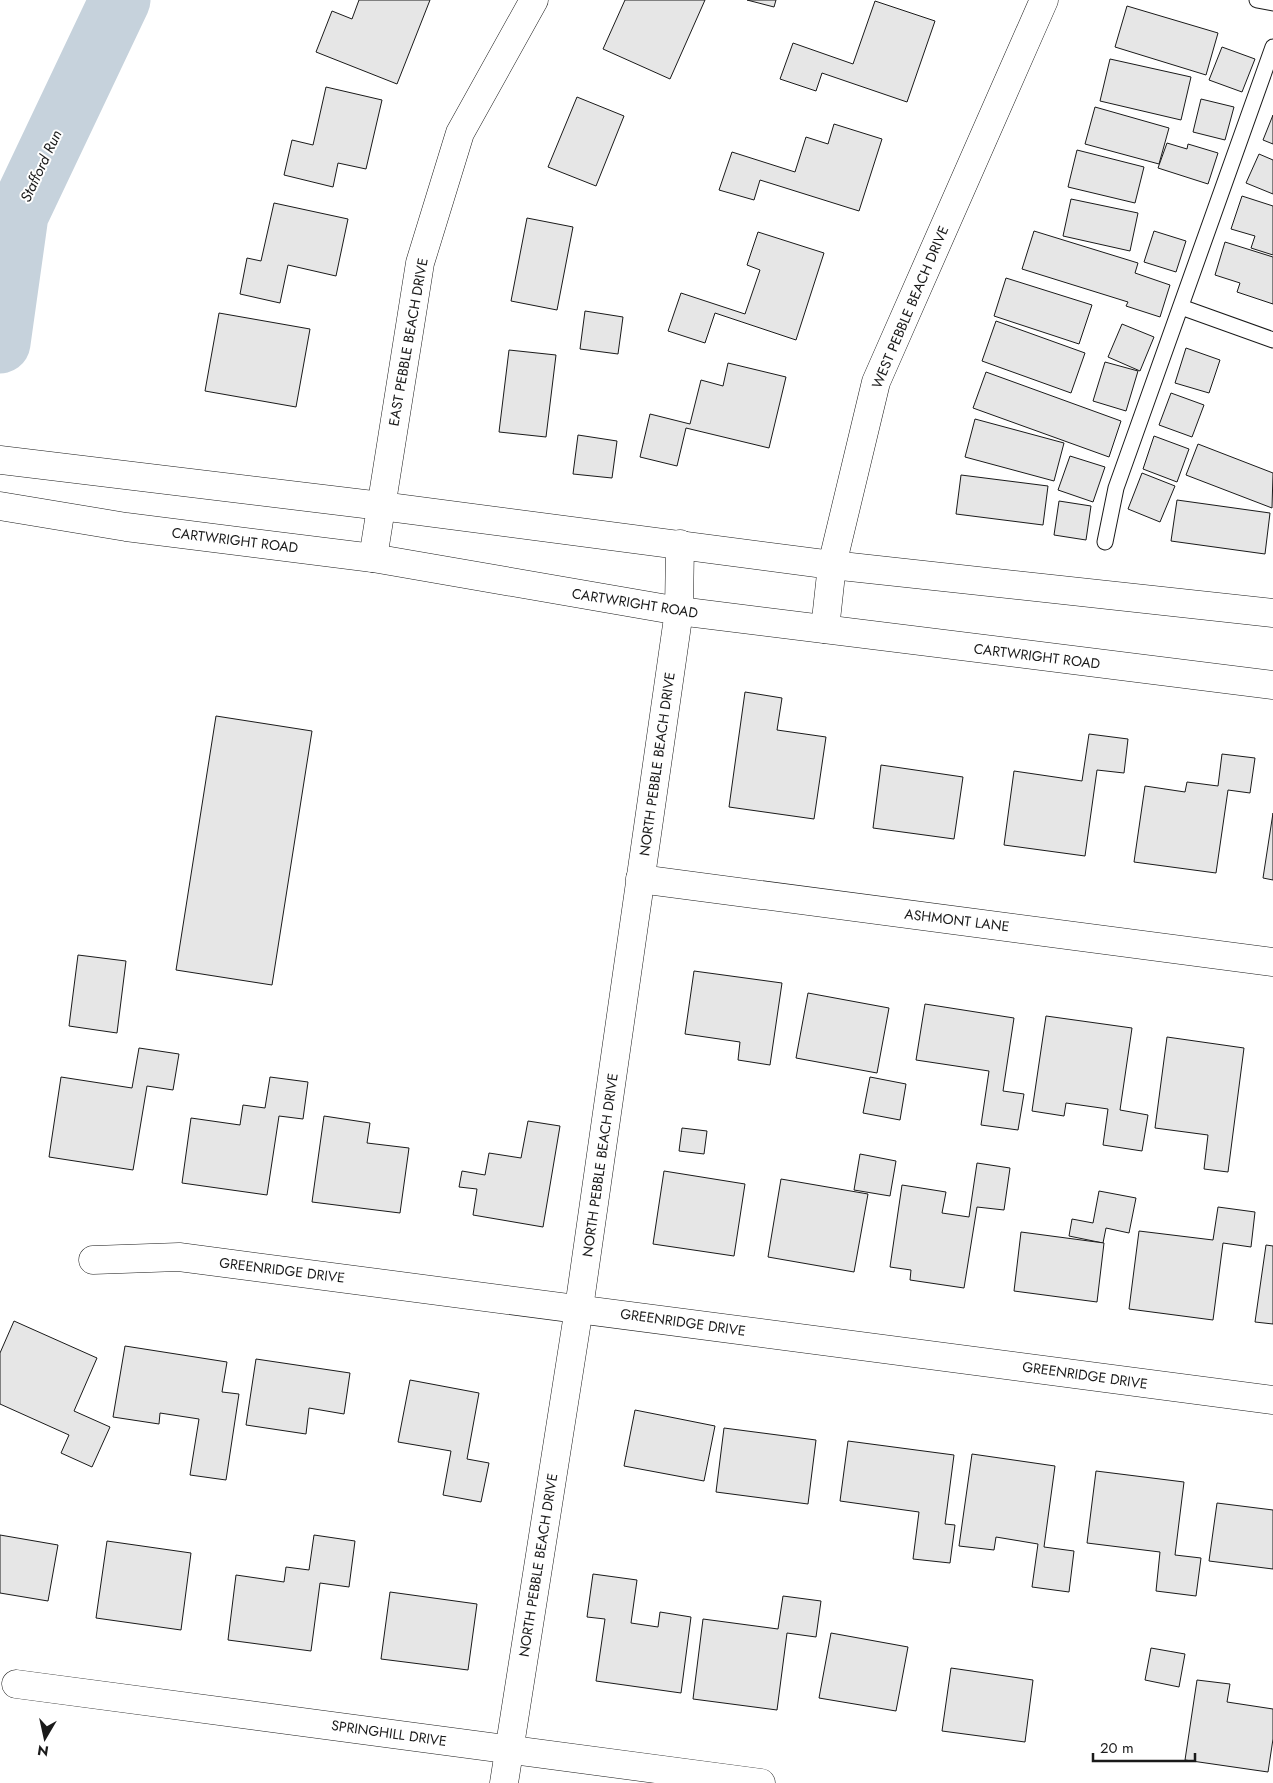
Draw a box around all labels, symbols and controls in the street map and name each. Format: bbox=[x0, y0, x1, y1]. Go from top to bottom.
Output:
water label: Stafford Run bbox=[15, 126, 67, 206]
street label: WEST PEBBLE BEACH DRIVE bbox=[867, 223, 953, 391]
street label: EAST PEBBLE BEACH DRIVE bbox=[383, 256, 433, 428]
street label: CARTWRIGHT ROAD bbox=[171, 522, 299, 558]
street label: CARTWRIGHT ROAD bbox=[571, 583, 699, 623]
street label: CARTWRIGHT ROAD bbox=[973, 638, 1101, 674]
street label: NORTH PEBBLE BEACH DRIVE bbox=[634, 671, 680, 857]
street label: ASHMONT LANE bbox=[903, 904, 1011, 936]
street label: NORTH PEBBLE BEACH DRIVE bbox=[577, 1072, 623, 1258]
street label: GREENRIDGE DRIVE bbox=[218, 1252, 346, 1288]
street label: GREENRIDGE DRIVE bbox=[619, 1303, 747, 1341]
street label: GREENRIDGE DRIVE bbox=[1021, 1356, 1149, 1394]
street label: NORTH PEBBLE BEACH DRIVE bbox=[514, 1472, 562, 1658]
north arrow bbox=[20, 1713, 70, 1763]
street label: SPRINGHILL DRIVE bbox=[330, 1715, 448, 1751]
scale bar bbox=[1093, 1730, 1196, 1762]
text: 20 m bbox=[1100, 1737, 1134, 1759]
text: N bbox=[36, 1740, 50, 1762]

